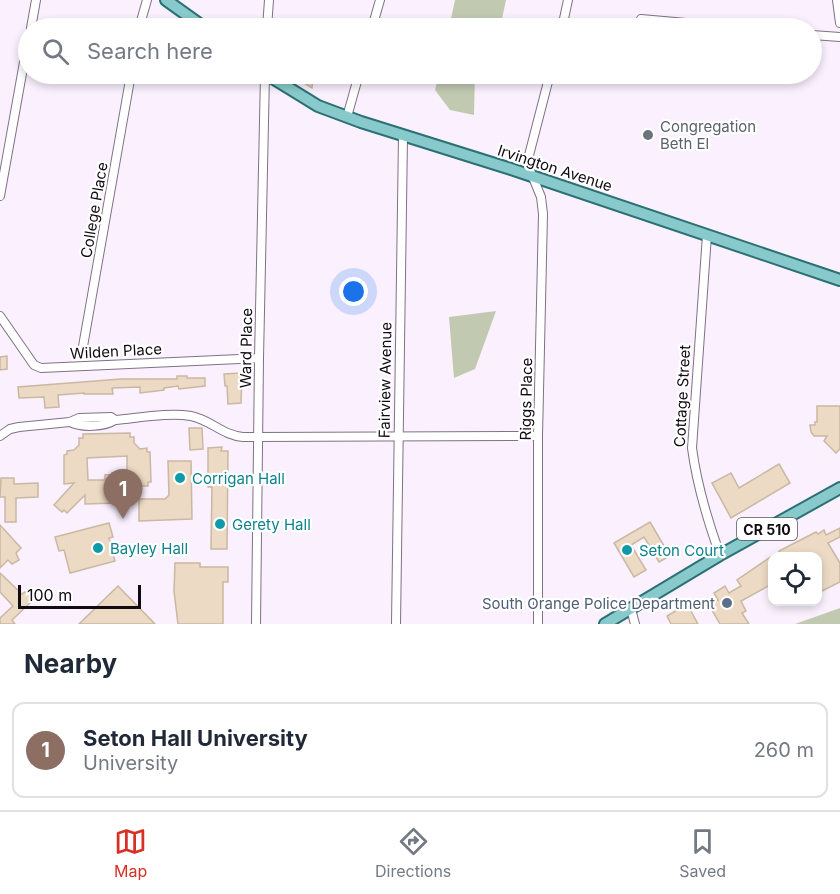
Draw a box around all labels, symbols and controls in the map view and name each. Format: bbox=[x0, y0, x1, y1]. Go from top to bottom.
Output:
search box bbox=[18, 18, 822, 84]
icon: search bbox=[39, 35, 72, 68]
text: Search here bbox=[87, 38, 213, 64]
place label: Congregation Beth El bbox=[660, 117, 756, 153]
marker: Congregation Beth El bbox=[641, 128, 655, 142]
street label: Irvington Avenue bbox=[495, 140, 615, 196]
street label: College Place bbox=[76, 161, 112, 259]
your location bbox=[339, 277, 368, 306]
street label: Ward Place bbox=[236, 308, 256, 388]
street label: Fairview Avenue bbox=[374, 322, 396, 438]
street label: Wilden Place bbox=[70, 339, 162, 363]
street label: Cottage Street bbox=[670, 344, 694, 448]
street label: Riggs Place bbox=[516, 357, 536, 441]
place label: Corrigan Hall bbox=[192, 469, 285, 488]
pin: 1 bbox=[104, 470, 142, 519]
marker: Corrigan Hall bbox=[173, 471, 187, 485]
place label: Gerety Hall bbox=[232, 515, 311, 534]
marker: Gerety Hall bbox=[213, 517, 227, 531]
road number: CR 510 bbox=[737, 518, 797, 540]
place label: Bayley Hall bbox=[110, 539, 188, 558]
marker: Bayley Hall bbox=[91, 541, 105, 555]
place label: Seton Court bbox=[639, 541, 724, 560]
marker: Seton Court bbox=[620, 543, 634, 557]
map controls bbox=[768, 552, 822, 606]
button: locate bbox=[768, 552, 822, 606]
scale bar bbox=[18, 582, 141, 610]
text: 100 m bbox=[27, 585, 72, 605]
place label: South Orange Police Department bbox=[482, 594, 715, 613]
marker: South Orange Police Department bbox=[720, 596, 734, 610]
text: Nearby bbox=[24, 648, 117, 679]
text: Seton Hall University bbox=[83, 725, 308, 751]
text: 1 bbox=[41, 738, 50, 762]
text: 260 m bbox=[754, 738, 814, 762]
text: University bbox=[83, 751, 178, 775]
tab: Map bbox=[114, 825, 147, 881]
tab: Directions bbox=[375, 825, 451, 881]
tab: Saved bbox=[679, 825, 726, 881]

